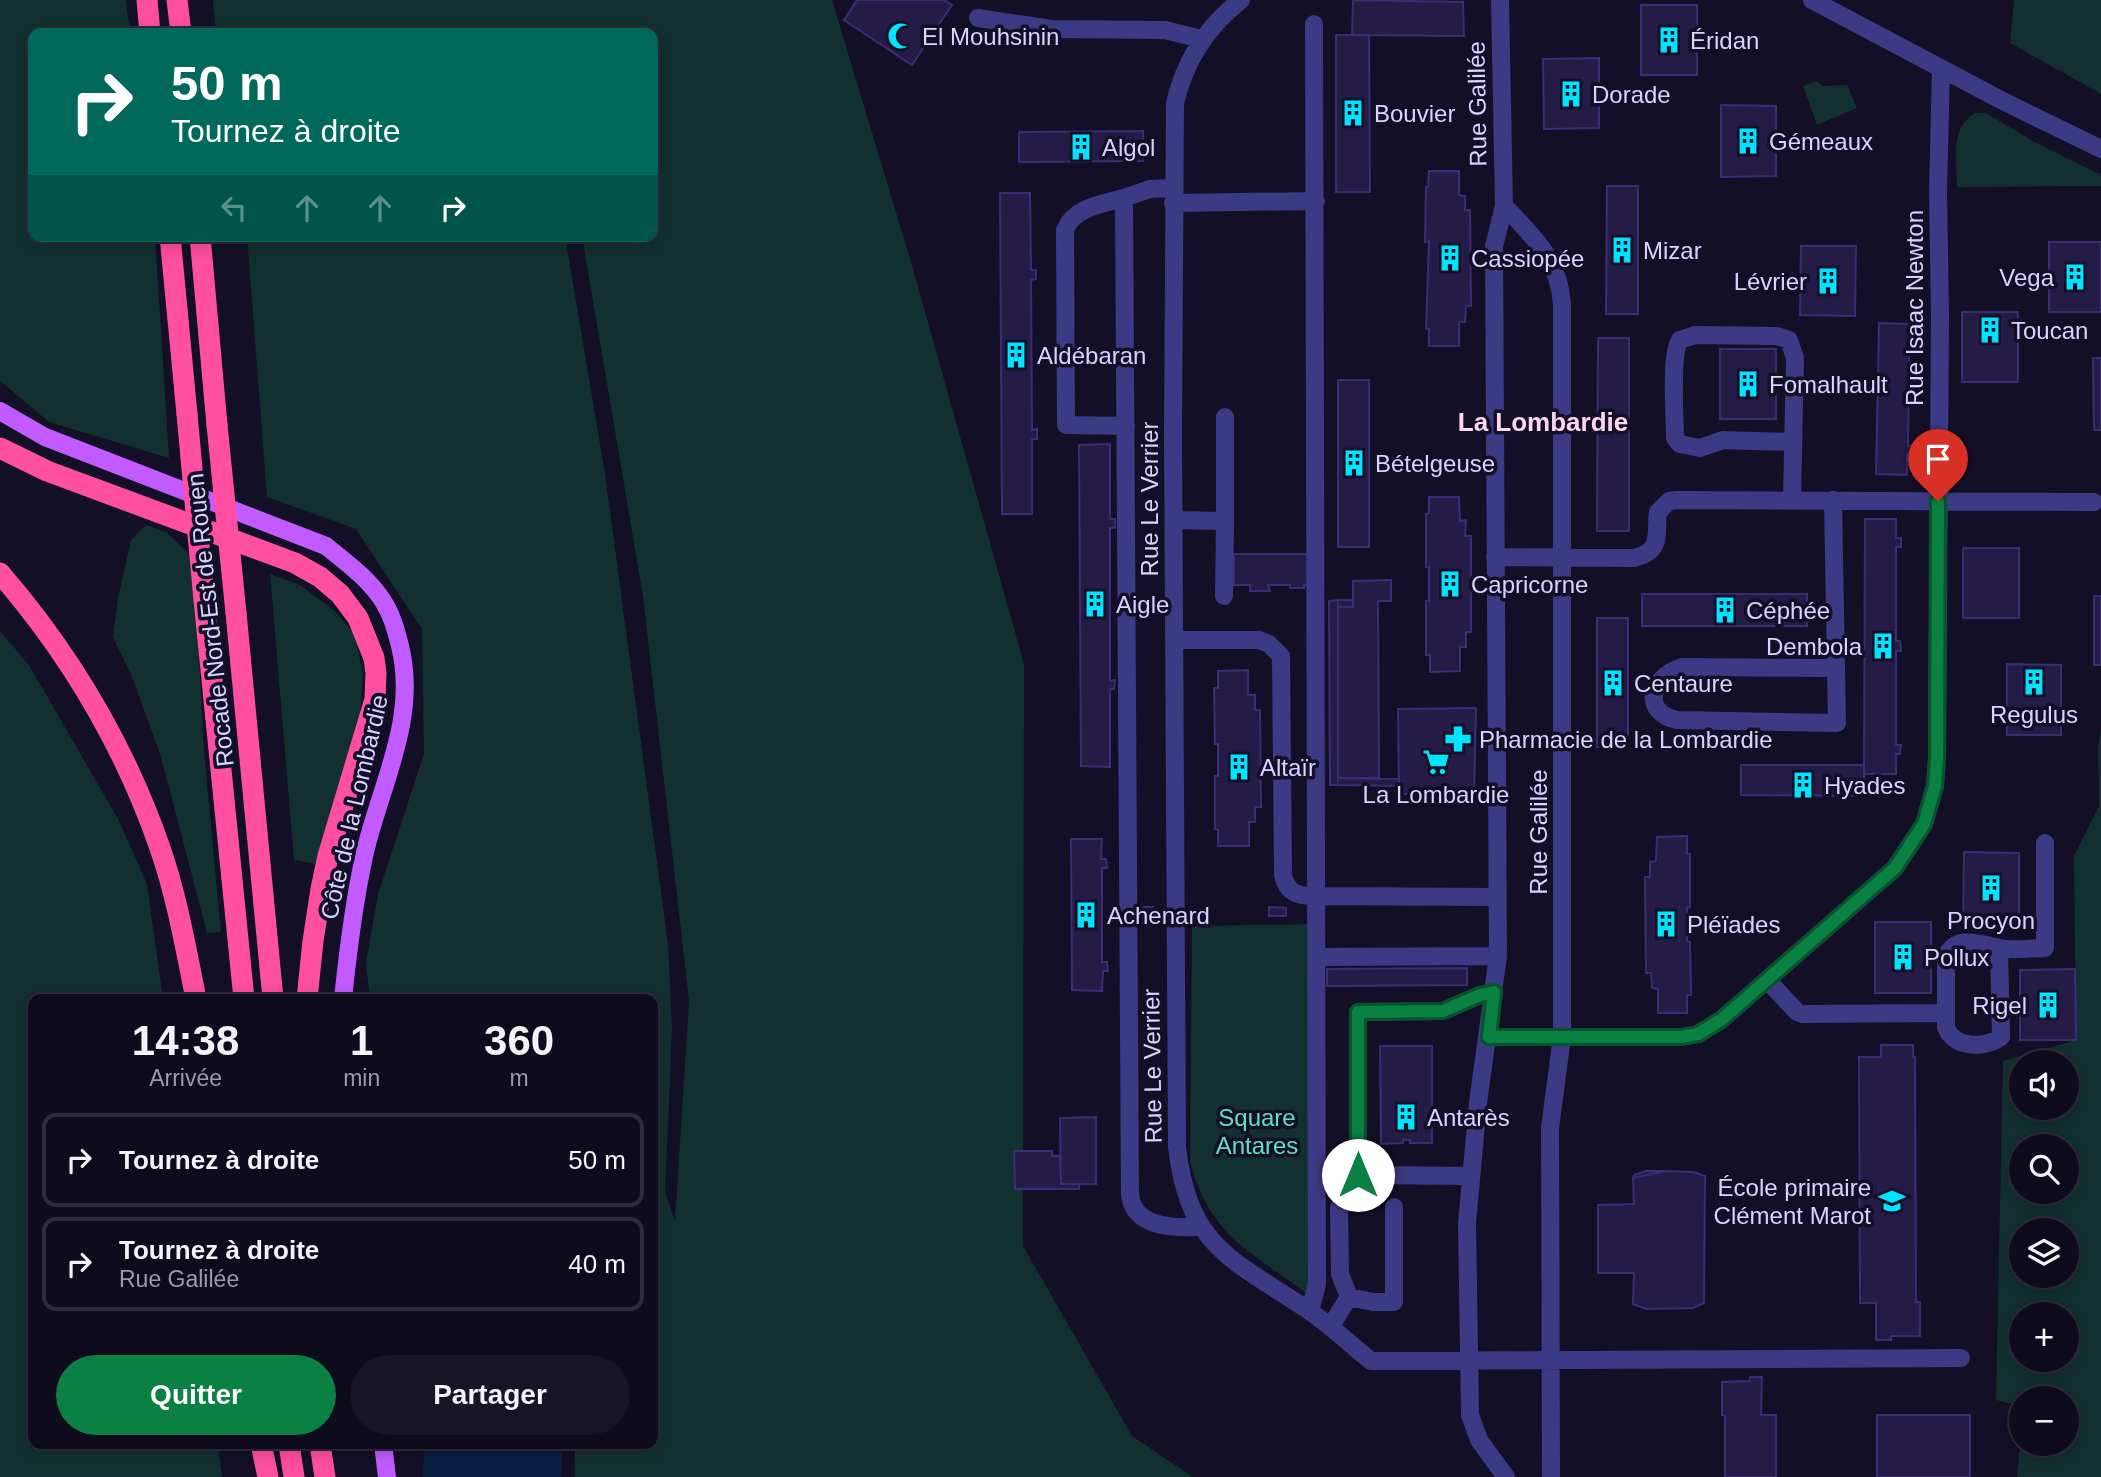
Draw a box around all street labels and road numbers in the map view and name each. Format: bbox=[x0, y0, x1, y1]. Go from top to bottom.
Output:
street label: Rue Galilée bbox=[1462, 41, 1492, 167]
street label: Rue Isaac Newton bbox=[1901, 210, 1928, 406]
street label: Rue Le Verrier bbox=[1136, 422, 1163, 576]
street label: Rocade Nord-Est de Rouen bbox=[181, 472, 239, 768]
street label: Côte de la Lombardie bbox=[315, 692, 393, 922]
street label: Rue Galilée bbox=[1525, 769, 1552, 895]
street label: Rue Le Verrier bbox=[1137, 988, 1167, 1144]

